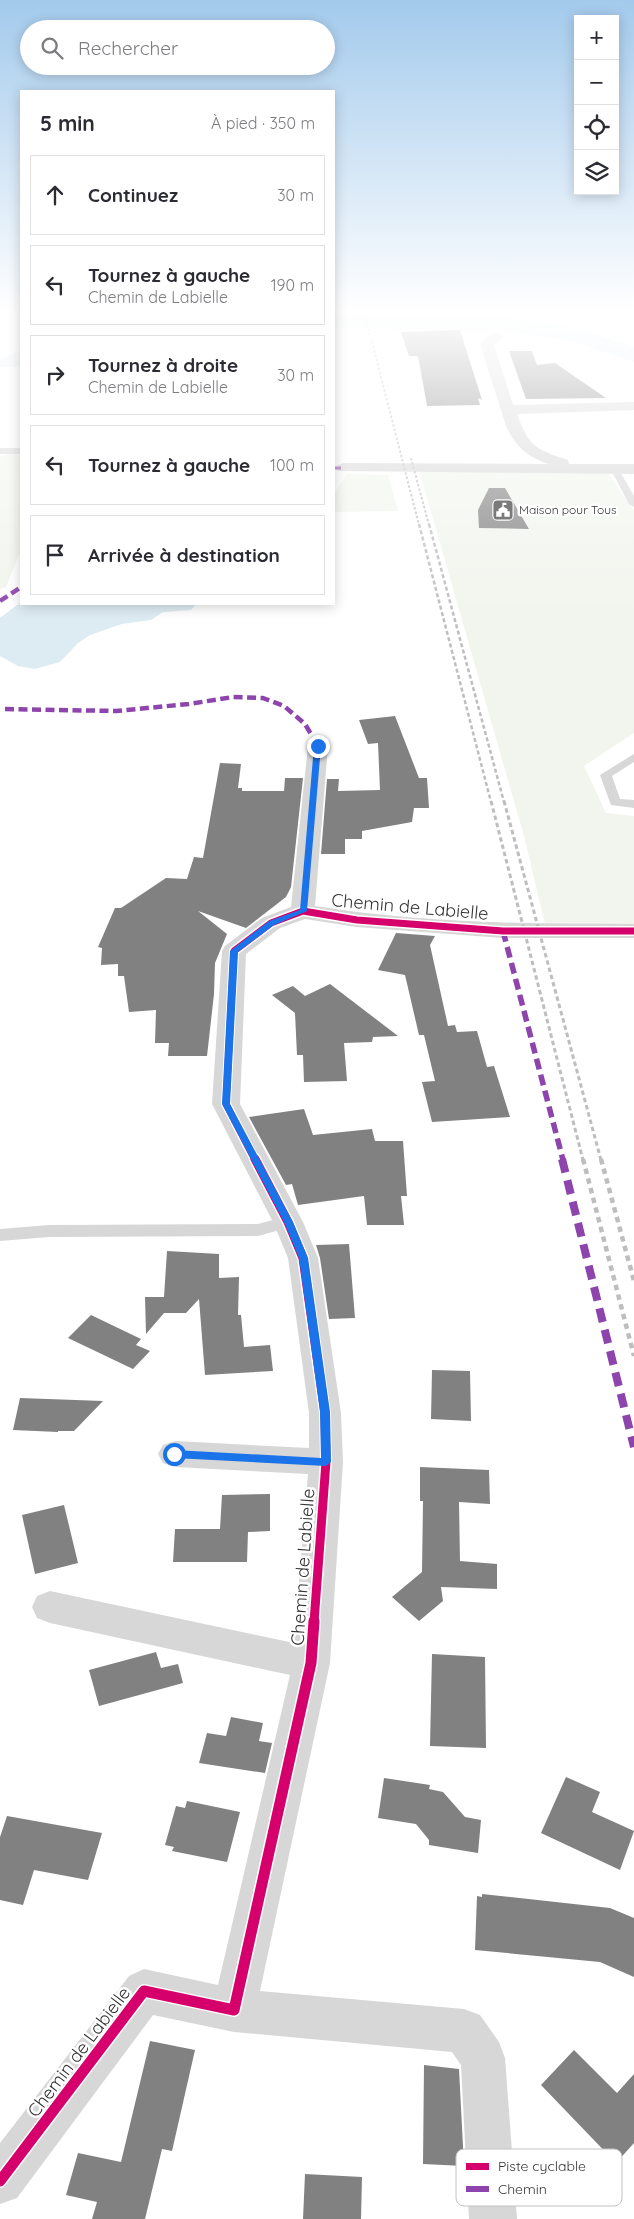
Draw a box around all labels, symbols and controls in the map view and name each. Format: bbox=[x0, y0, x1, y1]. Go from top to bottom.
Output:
map controls bbox=[574, 15, 619, 195]
button: + bbox=[574, 15, 619, 60]
search box bbox=[20, 20, 335, 75]
icon: search bbox=[38, 34, 66, 62]
text: Rechercher bbox=[78, 36, 178, 60]
button: − bbox=[574, 60, 619, 105]
button: locate bbox=[574, 105, 619, 150]
text: 5 min bbox=[40, 110, 95, 136]
text: À pied · 350 m bbox=[211, 113, 315, 133]
button: layers bbox=[574, 150, 619, 195]
icon: ahead bbox=[41, 181, 69, 209]
text: Continuez bbox=[88, 183, 178, 207]
text: 30 m bbox=[277, 185, 314, 205]
text: Tournez à gauche bbox=[88, 263, 250, 287]
icon: left bbox=[41, 271, 69, 299]
text: 190 m bbox=[271, 275, 314, 295]
text: Chemin de Labielle bbox=[88, 287, 228, 307]
text: Tournez à droite bbox=[88, 353, 238, 377]
icon: right bbox=[41, 361, 69, 389]
text: 30 m bbox=[277, 365, 314, 385]
text: Chemin de Labielle bbox=[88, 377, 228, 397]
icon: left bbox=[41, 451, 69, 479]
text: Tournez à gauche bbox=[88, 453, 250, 477]
text: 100 m bbox=[270, 455, 314, 475]
public building icon: Maison pour Tous bbox=[491, 498, 515, 522]
place label: Maison pour Tous bbox=[519, 502, 617, 517]
icon: arrive bbox=[41, 541, 69, 569]
text: Arrivée à destination bbox=[88, 543, 280, 567]
route end bbox=[307, 735, 330, 758]
street label: Chemin de Labielle bbox=[331, 888, 489, 925]
route start bbox=[163, 1443, 186, 1466]
street label: Chemin de Labielle bbox=[286, 1488, 319, 1646]
street label: Chemin de Labielle bbox=[22, 1982, 135, 2121]
legend bbox=[456, 2149, 622, 2206]
text: Piste cyclable bbox=[498, 2157, 586, 2175]
text: Chemin bbox=[498, 2180, 547, 2198]

